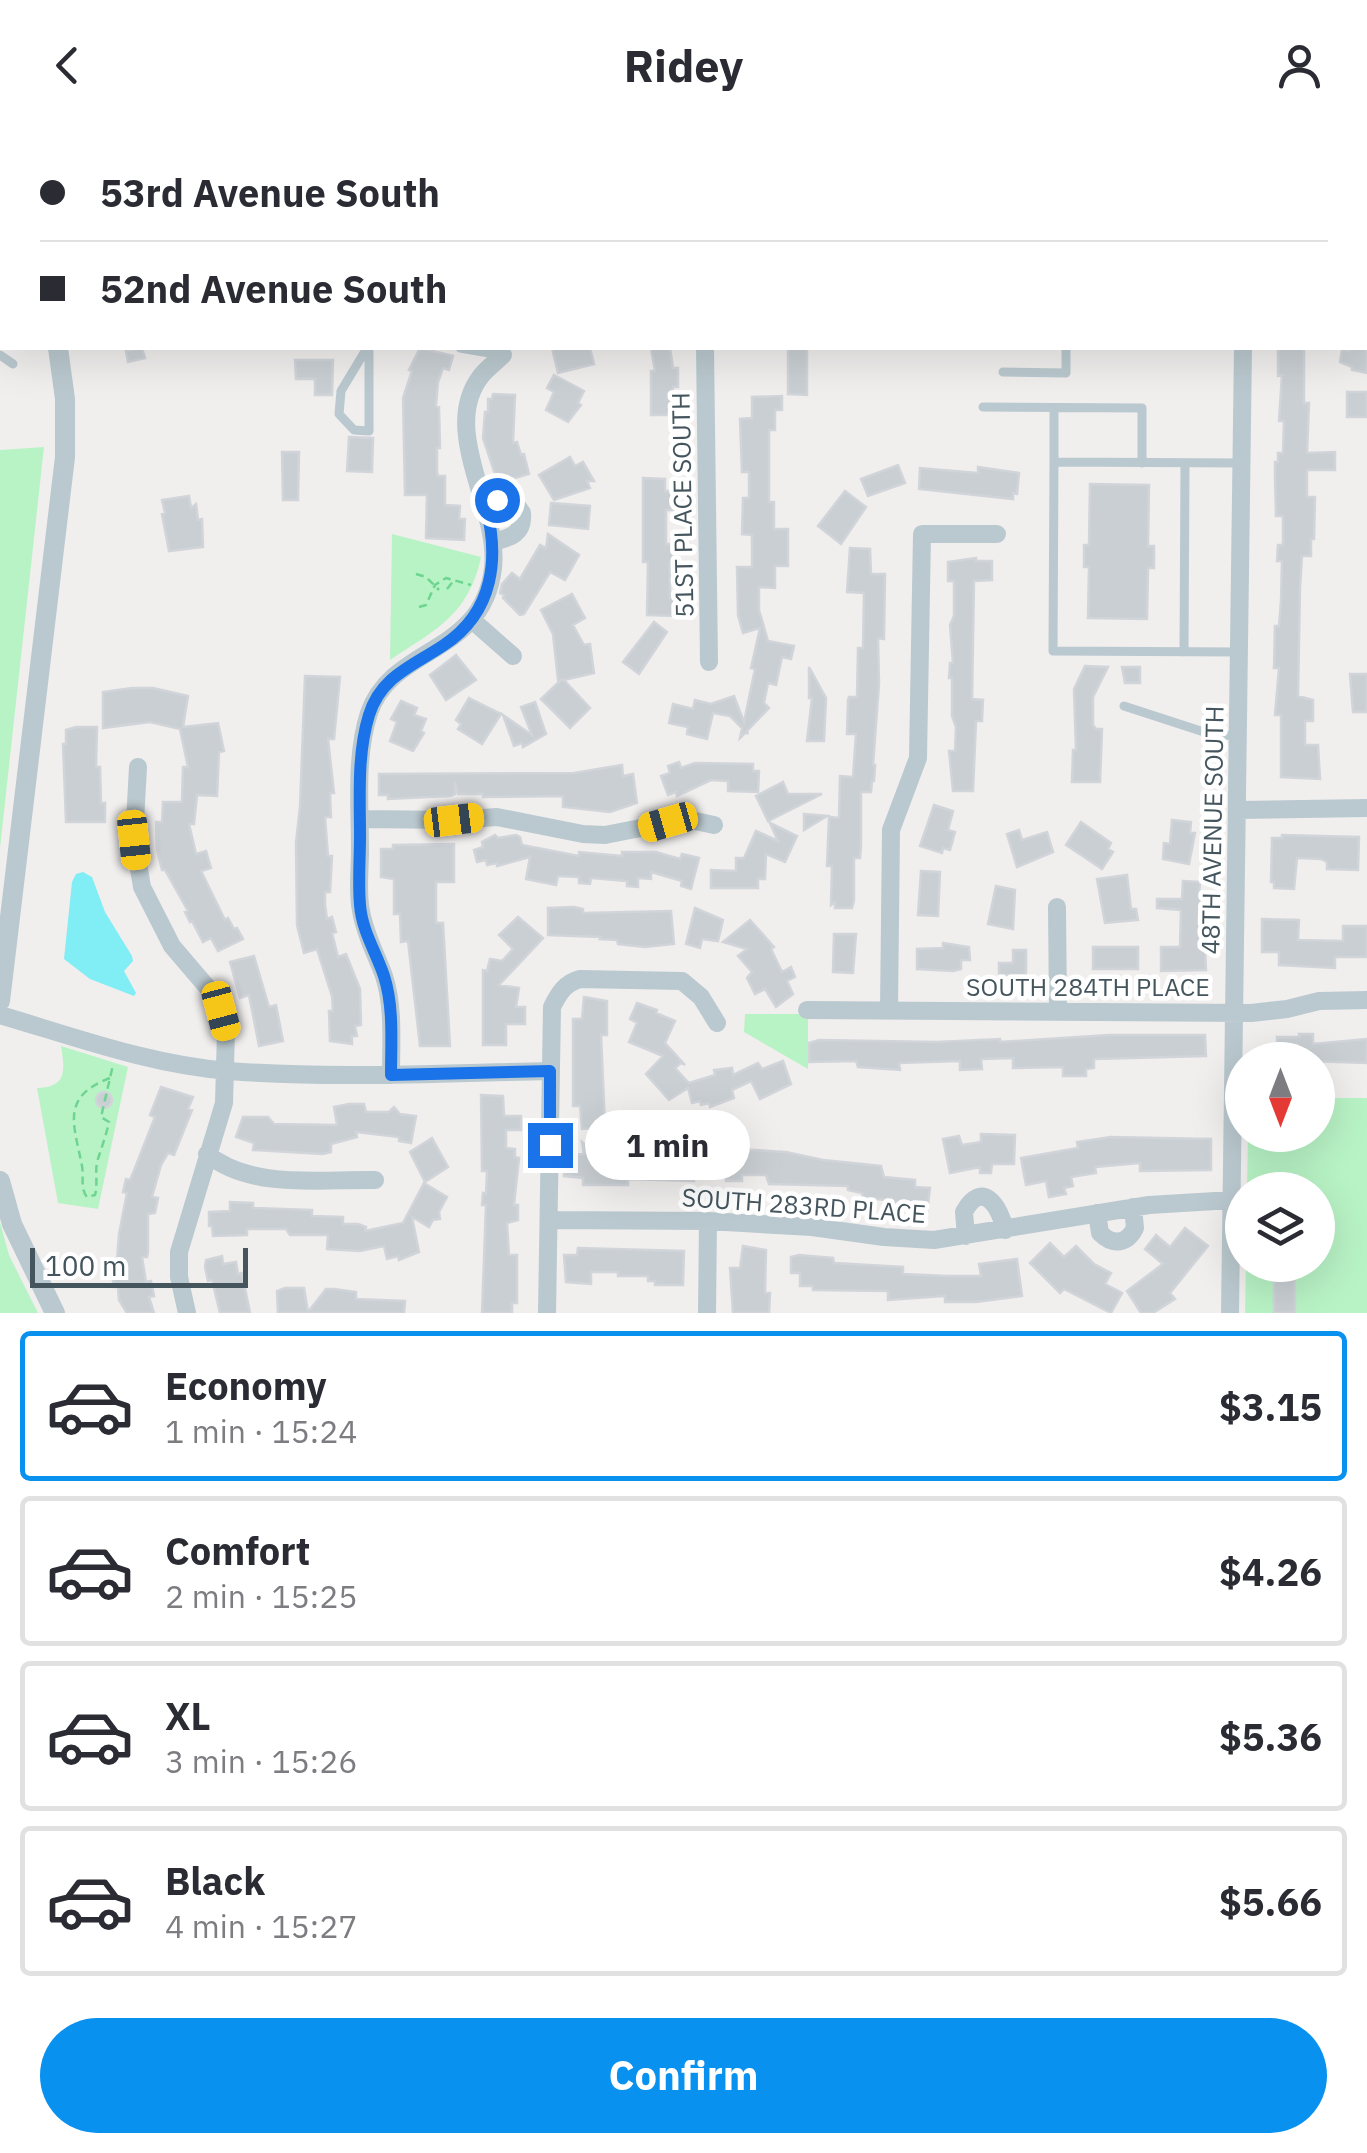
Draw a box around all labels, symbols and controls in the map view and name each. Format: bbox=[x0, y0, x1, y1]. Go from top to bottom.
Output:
text: Ridey bbox=[624, 36, 743, 94]
icon: back bbox=[40, 38, 95, 93]
icon: person bbox=[1272, 38, 1327, 93]
text: 53rd Avenue South bbox=[100, 168, 440, 217]
text: 52nd Avenue South bbox=[100, 264, 447, 313]
street label: 51ST PLACE SOUTH bbox=[664, 392, 700, 618]
route start bbox=[475, 478, 520, 523]
street label: 48TH AVENUE SOUTH bbox=[1193, 705, 1231, 955]
car bbox=[635, 799, 701, 845]
car bbox=[422, 801, 486, 839]
car bbox=[116, 809, 152, 871]
street label: SOUTH 284TH PLACE bbox=[966, 970, 1210, 1003]
car bbox=[199, 978, 243, 1044]
north arrow bbox=[1225, 1042, 1335, 1152]
map controls bbox=[1225, 1042, 1335, 1282]
callout: 1 min bbox=[585, 1110, 750, 1180]
route end bbox=[528, 1123, 573, 1168]
text: 1 min bbox=[626, 1124, 709, 1166]
button: layers bbox=[1225, 1172, 1335, 1282]
street label: SOUTH 283RD PLACE bbox=[681, 1180, 927, 1230]
scale bar bbox=[30, 1243, 248, 1288]
text: 100 m bbox=[45, 1247, 126, 1284]
icon: car bbox=[45, 1361, 135, 1451]
text: Economy bbox=[165, 1361, 327, 1410]
text: $3.15 bbox=[1219, 1382, 1322, 1431]
text: 1 min · 15:24 bbox=[165, 1410, 358, 1452]
icon: car bbox=[45, 1526, 135, 1616]
text: Comfort bbox=[165, 1526, 310, 1575]
text: $4.26 bbox=[1219, 1547, 1322, 1596]
text: 2 min · 15:25 bbox=[165, 1575, 358, 1617]
icon: car bbox=[45, 1691, 135, 1781]
text: XL bbox=[165, 1691, 211, 1740]
text: $5.36 bbox=[1219, 1712, 1322, 1761]
text: 3 min · 15:26 bbox=[165, 1740, 358, 1782]
icon: car bbox=[45, 1856, 135, 1946]
text: Black bbox=[165, 1856, 265, 1905]
text: $5.66 bbox=[1219, 1877, 1322, 1926]
text: 4 min · 15:27 bbox=[165, 1905, 358, 1947]
button: Confirm bbox=[40, 2018, 1327, 2133]

